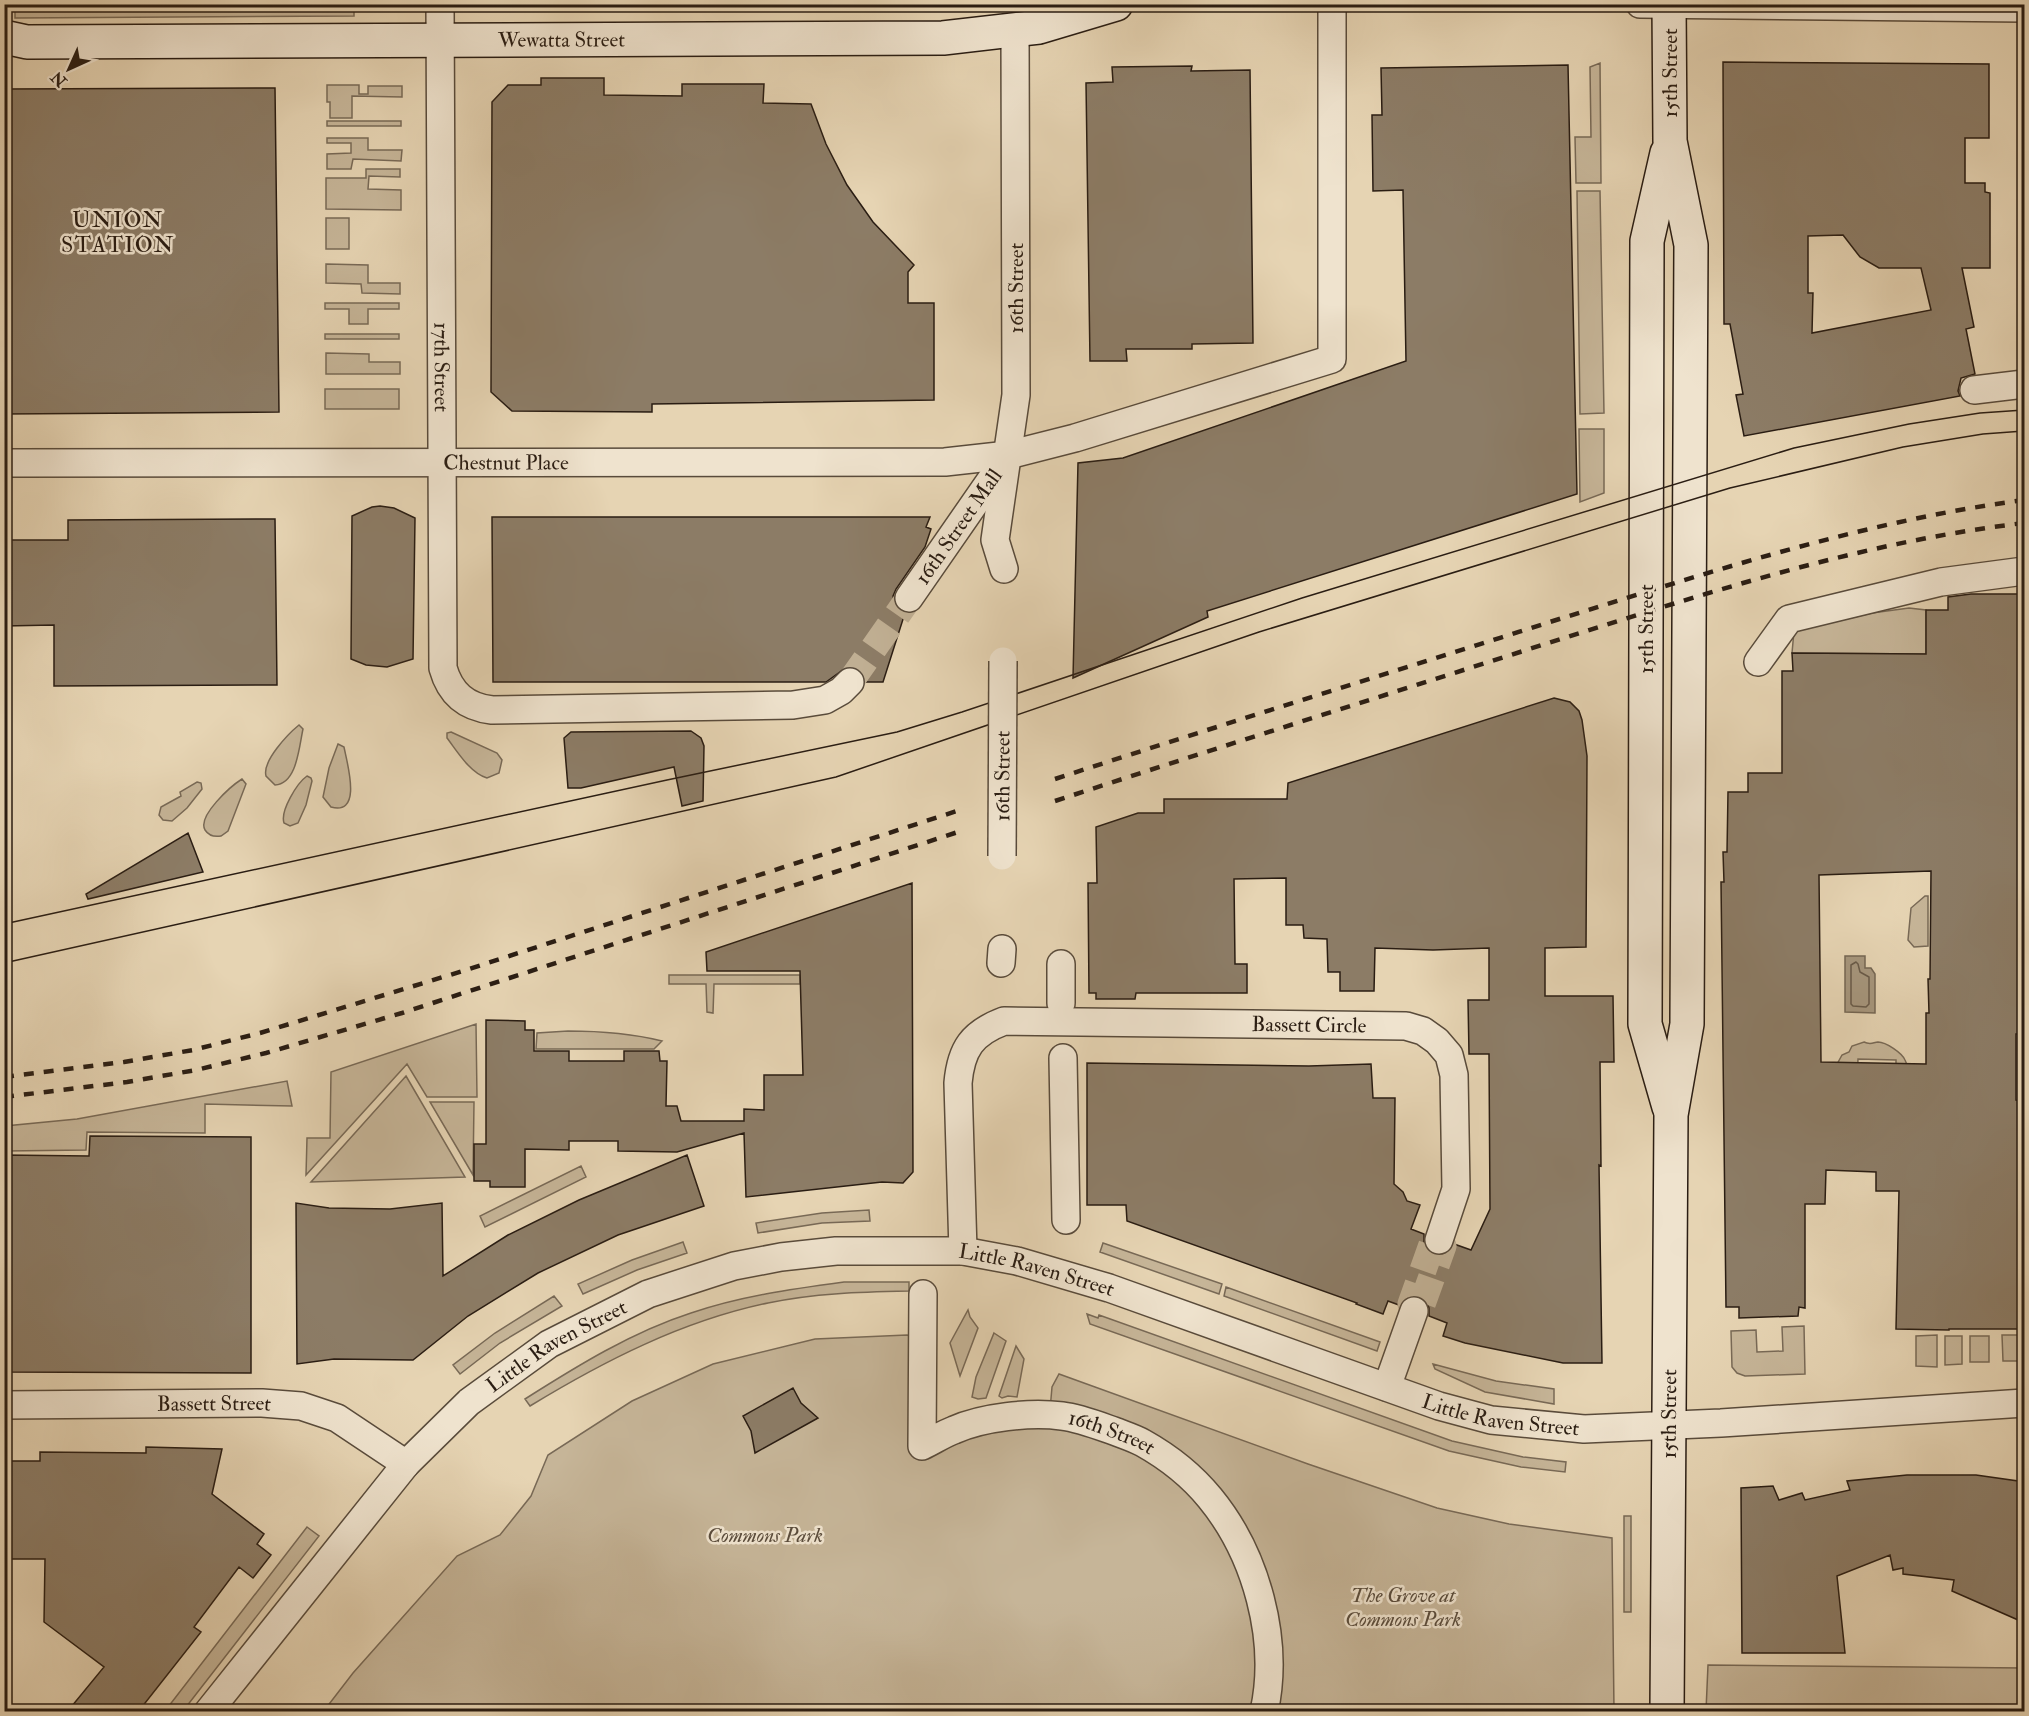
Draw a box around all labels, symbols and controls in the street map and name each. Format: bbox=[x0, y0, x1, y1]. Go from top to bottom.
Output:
street label: Wewatta Street bbox=[497, 26, 625, 53]
street label: 15th Street bbox=[1657, 28, 1684, 118]
north arrow bbox=[39, 39, 99, 99]
text: N bbox=[46, 66, 72, 92]
district label: UNION STATION bbox=[61, 206, 175, 259]
street label: 16th Street bbox=[1003, 242, 1030, 333]
street label: 17th Street bbox=[428, 322, 455, 412]
street label: Chestnut Place bbox=[443, 449, 569, 476]
street label: 16th Street Mall bbox=[909, 463, 1008, 590]
street label: 15th Street bbox=[1633, 584, 1660, 674]
street label: 16th Street bbox=[989, 730, 1016, 822]
street label: Bassett Circle bbox=[1251, 1011, 1367, 1039]
street label: Little Raven Street bbox=[957, 1237, 1118, 1302]
street label: Little Raven Street bbox=[481, 1293, 631, 1399]
street label: 15th Street bbox=[1655, 1369, 1683, 1459]
street label: Little Raven Street bbox=[1418, 1387, 1581, 1442]
street label: Bassett Street bbox=[157, 1389, 272, 1417]
street label: 16th Street bbox=[1066, 1404, 1160, 1461]
park label: Commons Park bbox=[707, 1522, 823, 1549]
park label: The Grove at Commons Park bbox=[1345, 1582, 1461, 1633]

